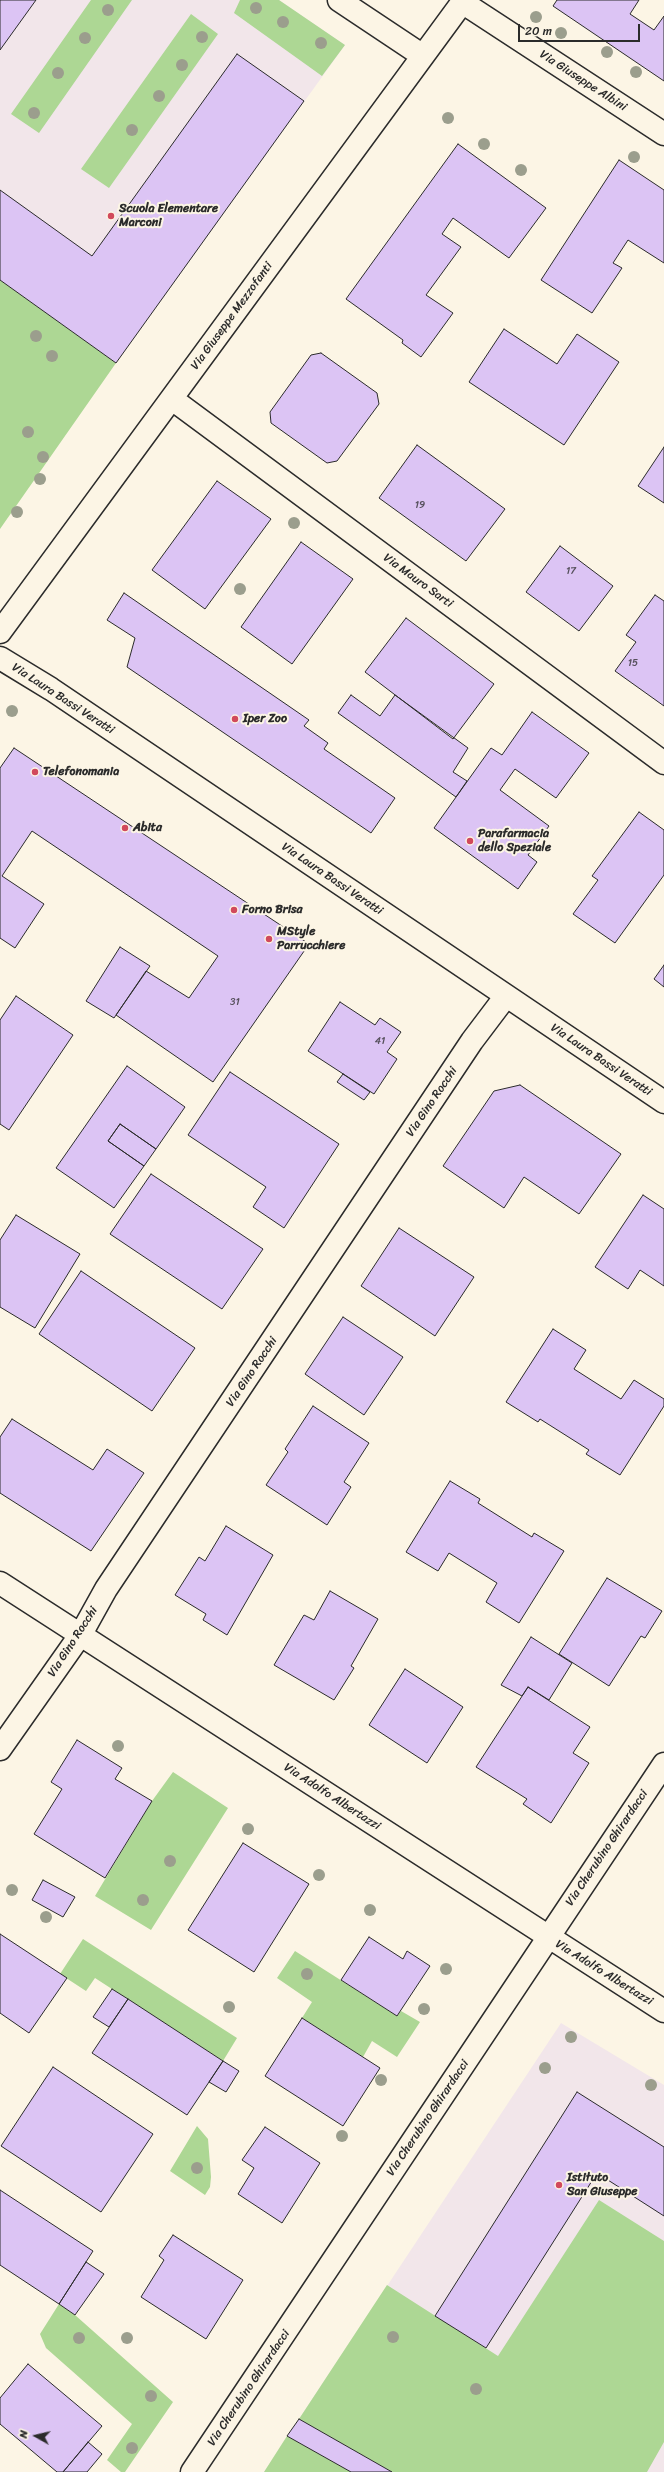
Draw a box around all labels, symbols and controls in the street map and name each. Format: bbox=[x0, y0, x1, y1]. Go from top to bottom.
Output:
scale bar bbox=[520, 16, 642, 42]
text: 20 m bbox=[525, 20, 552, 42]
street label: Via Giuseppe Albini bbox=[537, 47, 629, 115]
place label: Scuola Elementare Marconi bbox=[119, 202, 218, 230]
marker: Scuola Elementare Marconi bbox=[106, 211, 116, 221]
street label: Via Giuseppe Mezzofanti bbox=[188, 259, 276, 373]
house number: 19 bbox=[415, 499, 425, 511]
street label: Via Mauro Sarti bbox=[380, 551, 456, 611]
house number: 17 bbox=[566, 565, 576, 577]
house number: 15 bbox=[628, 657, 638, 669]
street label: Via Laura Bassi Veratti bbox=[9, 660, 117, 738]
place label: Iper Zoo bbox=[243, 712, 287, 726]
marker: Iper Zoo bbox=[230, 714, 240, 724]
place label: Telefonomania bbox=[43, 765, 119, 779]
marker: Telefonomania bbox=[30, 767, 40, 777]
place label: Abita bbox=[133, 821, 162, 835]
marker: Abita bbox=[120, 823, 130, 833]
place label: Parafarmacia dello Speziale bbox=[478, 827, 551, 855]
marker: Parafarmacia dello Speziale bbox=[465, 836, 475, 846]
street label: Via Laura Bassi Veratti bbox=[279, 840, 385, 918]
place label: Forno Brisa bbox=[242, 903, 303, 917]
marker: Forno Brisa bbox=[229, 905, 239, 915]
place label: MStyle Parrucchiere bbox=[277, 925, 345, 953]
marker: MStyle Parrucchiere bbox=[264, 934, 274, 944]
house number: 31 bbox=[230, 996, 240, 1008]
street label: Via Laura Bassi Veratti bbox=[548, 1021, 654, 1099]
house number: 41 bbox=[375, 1035, 385, 1047]
street label: Via Gino Rocchi bbox=[403, 1064, 461, 1140]
street label: Via Gino Rocchi bbox=[223, 1334, 281, 1410]
street label: Via Gino Rocchi bbox=[45, 1604, 101, 1680]
street label: Via Adolfo Albertazzi bbox=[281, 1760, 383, 1834]
street label: Via Cherubino Ghirardacci bbox=[563, 1787, 651, 1909]
street label: Via Adolfo Albertazzi bbox=[552, 1937, 656, 2009]
street label: Via Cherubino Ghirardacci bbox=[384, 2057, 472, 2179]
place label: Istituto San Giuseppe bbox=[567, 2171, 638, 2199]
marker: Istituto San Giuseppe bbox=[554, 2180, 564, 2190]
street label: Via Cherubino Ghirardacci bbox=[205, 2327, 293, 2449]
north arrow bbox=[16, 2416, 56, 2456]
text: N bbox=[14, 2429, 34, 2439]

